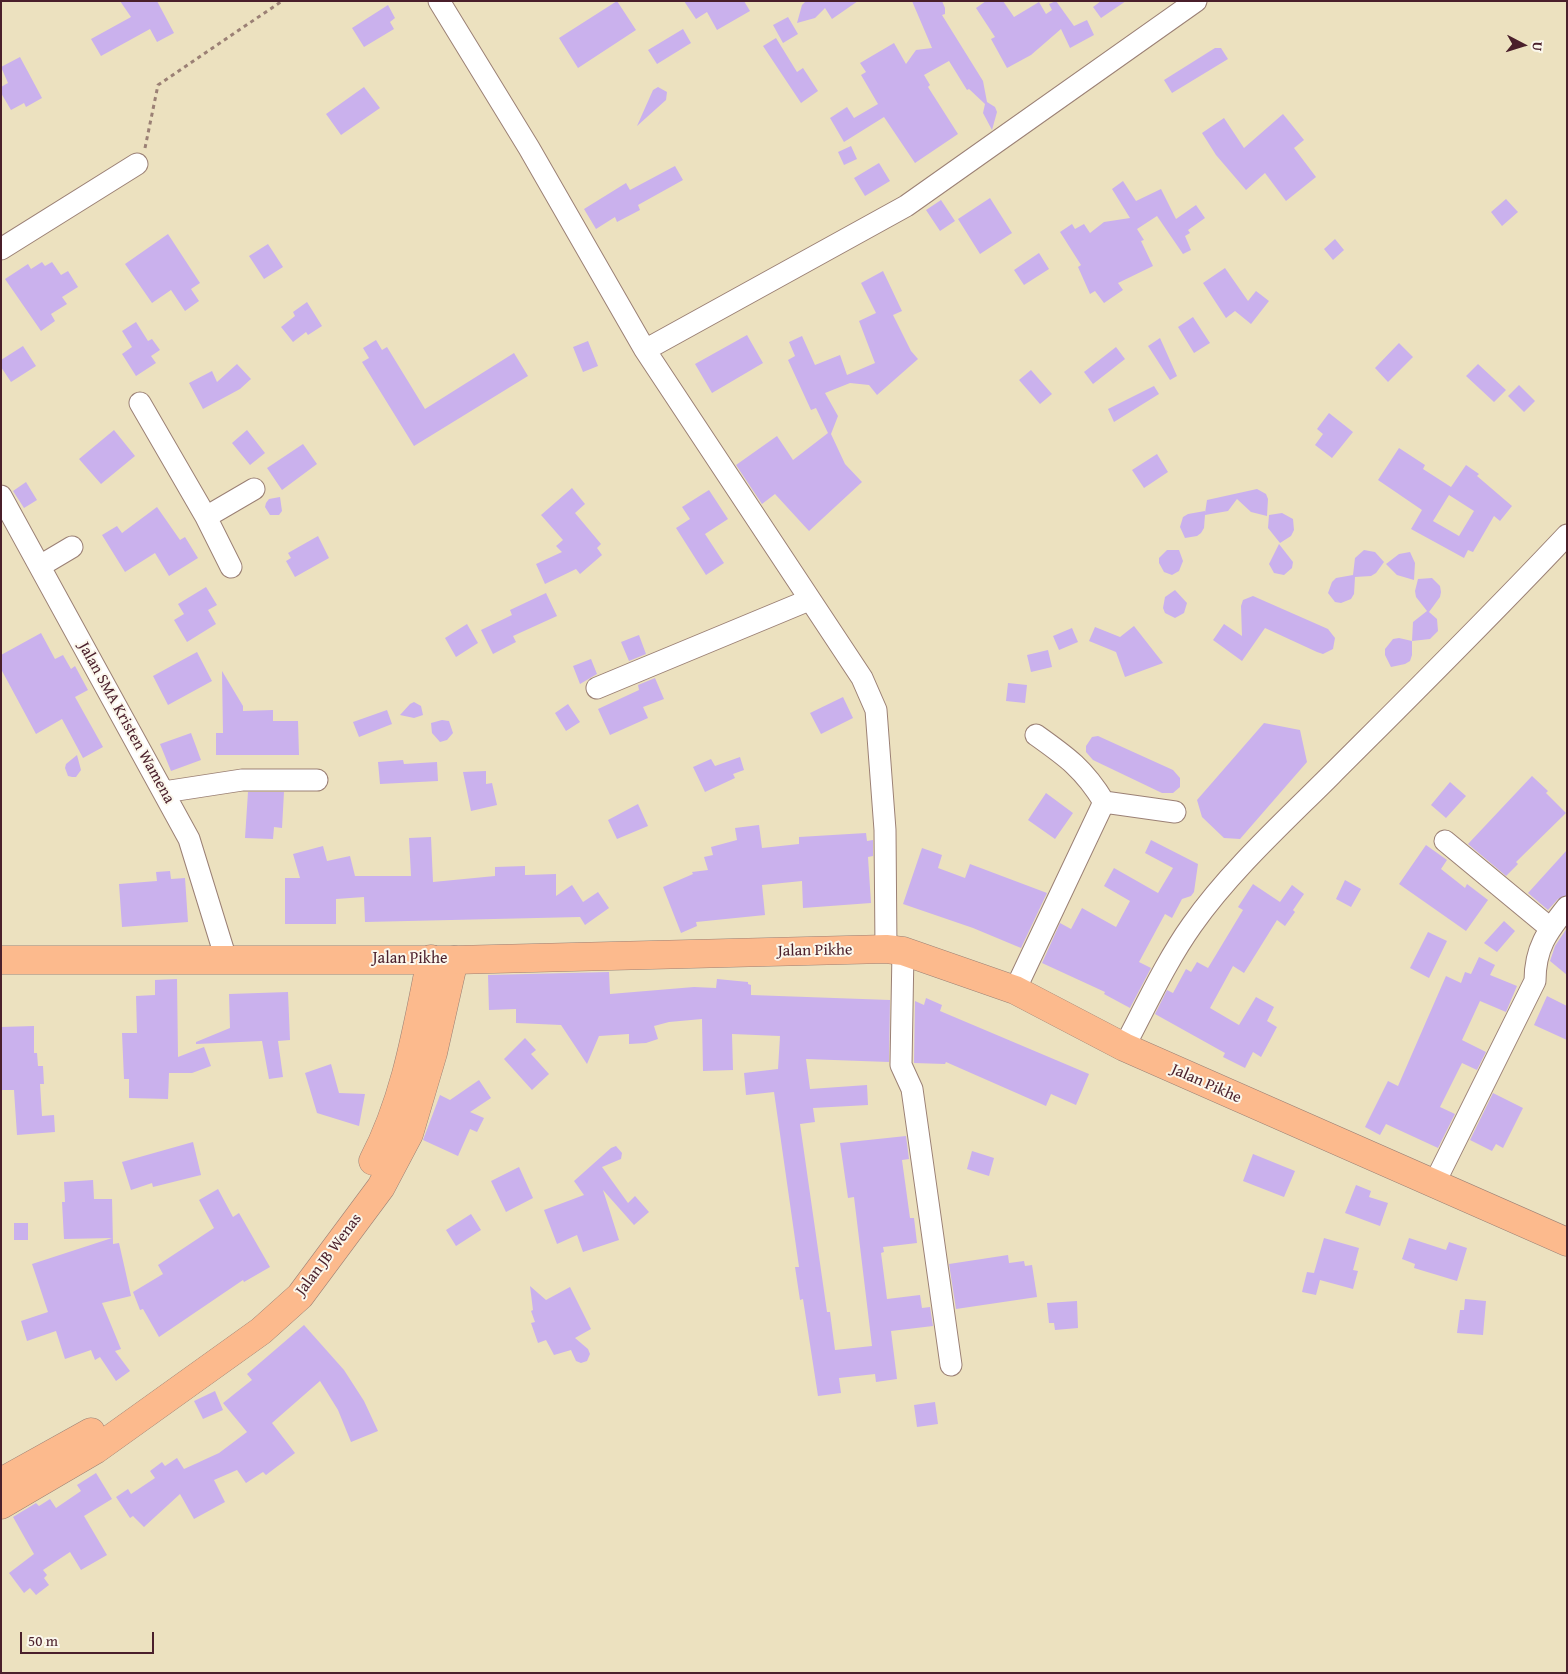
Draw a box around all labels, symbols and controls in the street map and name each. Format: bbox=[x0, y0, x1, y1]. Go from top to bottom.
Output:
north arrow bbox=[1498, 20, 1548, 70]
text: U bbox=[1528, 41, 1548, 52]
street label: Jalan SMA Kristen Wamena bbox=[74, 639, 178, 807]
street label: Jalan Pikhe bbox=[777, 941, 853, 961]
street label: Jalan Pikhe bbox=[373, 949, 447, 969]
street label: Jalan Pikhe bbox=[1168, 1060, 1244, 1108]
street label: Jalan JB Wenas bbox=[292, 1210, 366, 1300]
scale bar bbox=[22, 1622, 156, 1654]
text: 50 m bbox=[28, 1630, 58, 1651]

